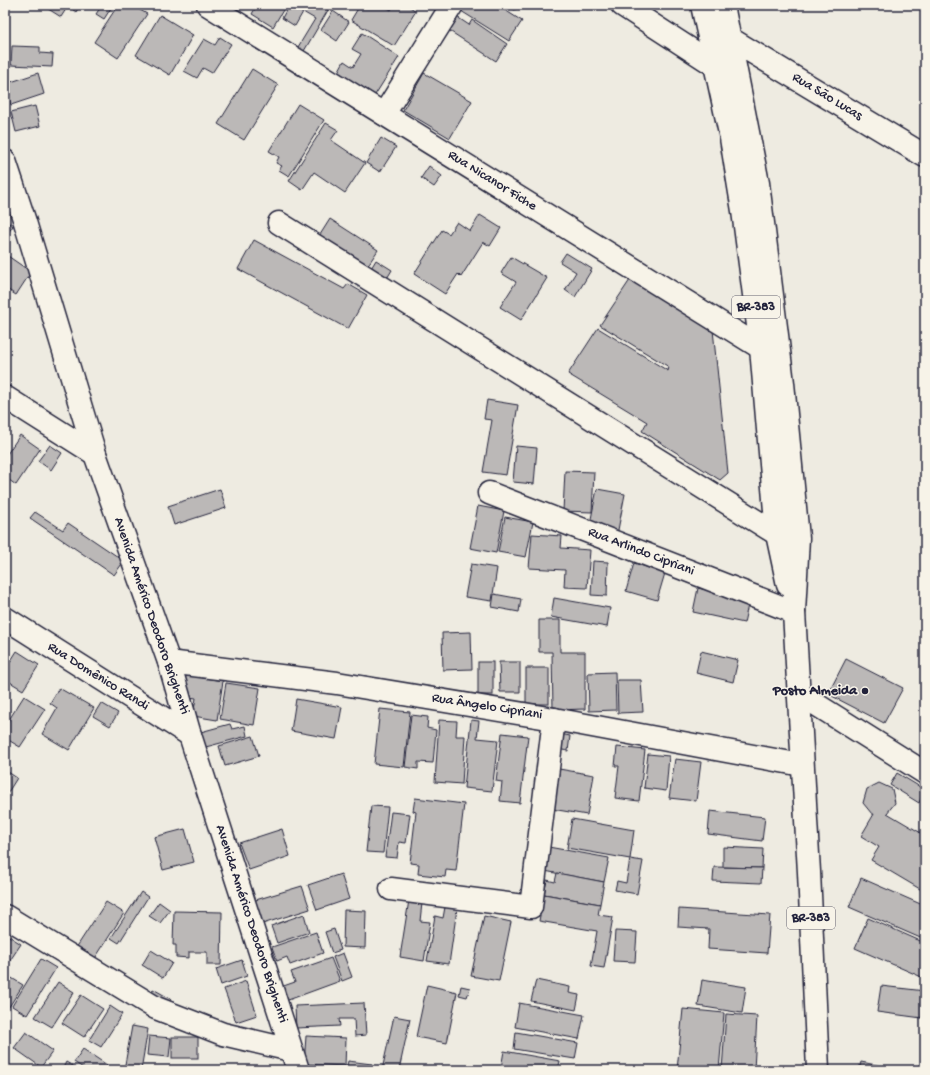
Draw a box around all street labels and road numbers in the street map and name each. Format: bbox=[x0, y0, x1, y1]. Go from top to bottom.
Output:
street label: Rua São Lucas bbox=[789, 69, 866, 125]
street label: Rua Nicanor Fiche bbox=[444, 147, 540, 216]
road number: BR-383 bbox=[732, 296, 780, 318]
street label: Avenida Américo Deodoro Brighenti bbox=[109, 515, 193, 717]
street label: Rua Arlindo Cipriani bbox=[585, 524, 697, 580]
street label: Rua Domênico Randi bbox=[44, 639, 152, 715]
street label: Rua Ângelo Cipriani bbox=[430, 689, 544, 724]
street label: Avenida Américo Deodoro Brighenti bbox=[211, 823, 291, 1025]
road number: BR-383 bbox=[787, 907, 835, 929]

